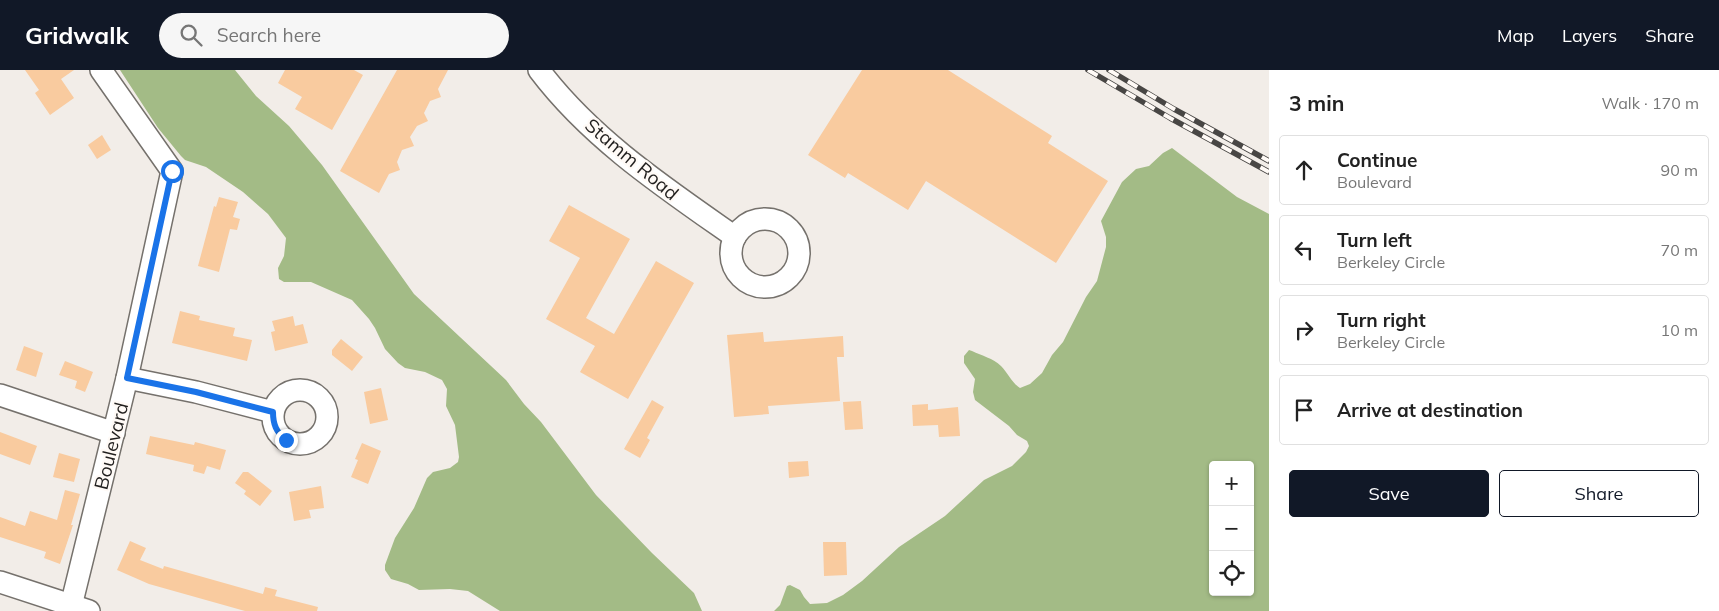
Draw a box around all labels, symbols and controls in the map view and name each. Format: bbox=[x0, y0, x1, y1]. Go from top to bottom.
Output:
search box bbox=[159, 13, 509, 58]
text: Gridwalk bbox=[25, 20, 129, 50]
icon: search bbox=[177, 21, 205, 49]
text: Search here bbox=[217, 23, 321, 47]
text: Map bbox=[1497, 24, 1534, 47]
text: Layers bbox=[1562, 24, 1617, 47]
text: Share bbox=[1645, 24, 1694, 47]
text: 3 min bbox=[1289, 90, 1344, 116]
text: Walk · 170 m bbox=[1601, 93, 1699, 113]
street label: Stamm Road bbox=[580, 113, 684, 205]
text: Continue bbox=[1337, 148, 1417, 172]
icon: ahead bbox=[1290, 156, 1318, 184]
route start bbox=[161, 160, 184, 183]
text: 90 m bbox=[1661, 160, 1698, 180]
text: Boulevard bbox=[1337, 172, 1412, 192]
text: Turn left bbox=[1337, 228, 1412, 252]
icon: left bbox=[1290, 236, 1318, 264]
text: 70 m bbox=[1661, 240, 1698, 260]
text: Berkeley Circle bbox=[1337, 252, 1445, 272]
text: Turn right bbox=[1337, 308, 1426, 332]
icon: right bbox=[1290, 316, 1318, 344]
text: 10 m bbox=[1661, 320, 1698, 340]
text: Berkeley Circle bbox=[1337, 332, 1445, 352]
icon: arrive bbox=[1290, 396, 1318, 424]
text: Arrive at destination bbox=[1337, 398, 1523, 422]
street label: Boulevard bbox=[89, 400, 133, 492]
route end bbox=[275, 429, 298, 452]
map controls bbox=[1209, 461, 1254, 596]
button: + bbox=[1209, 461, 1254, 506]
button: Save bbox=[1289, 470, 1489, 517]
button: Share bbox=[1499, 470, 1699, 517]
button: − bbox=[1209, 506, 1254, 551]
button: locate bbox=[1209, 551, 1254, 596]

